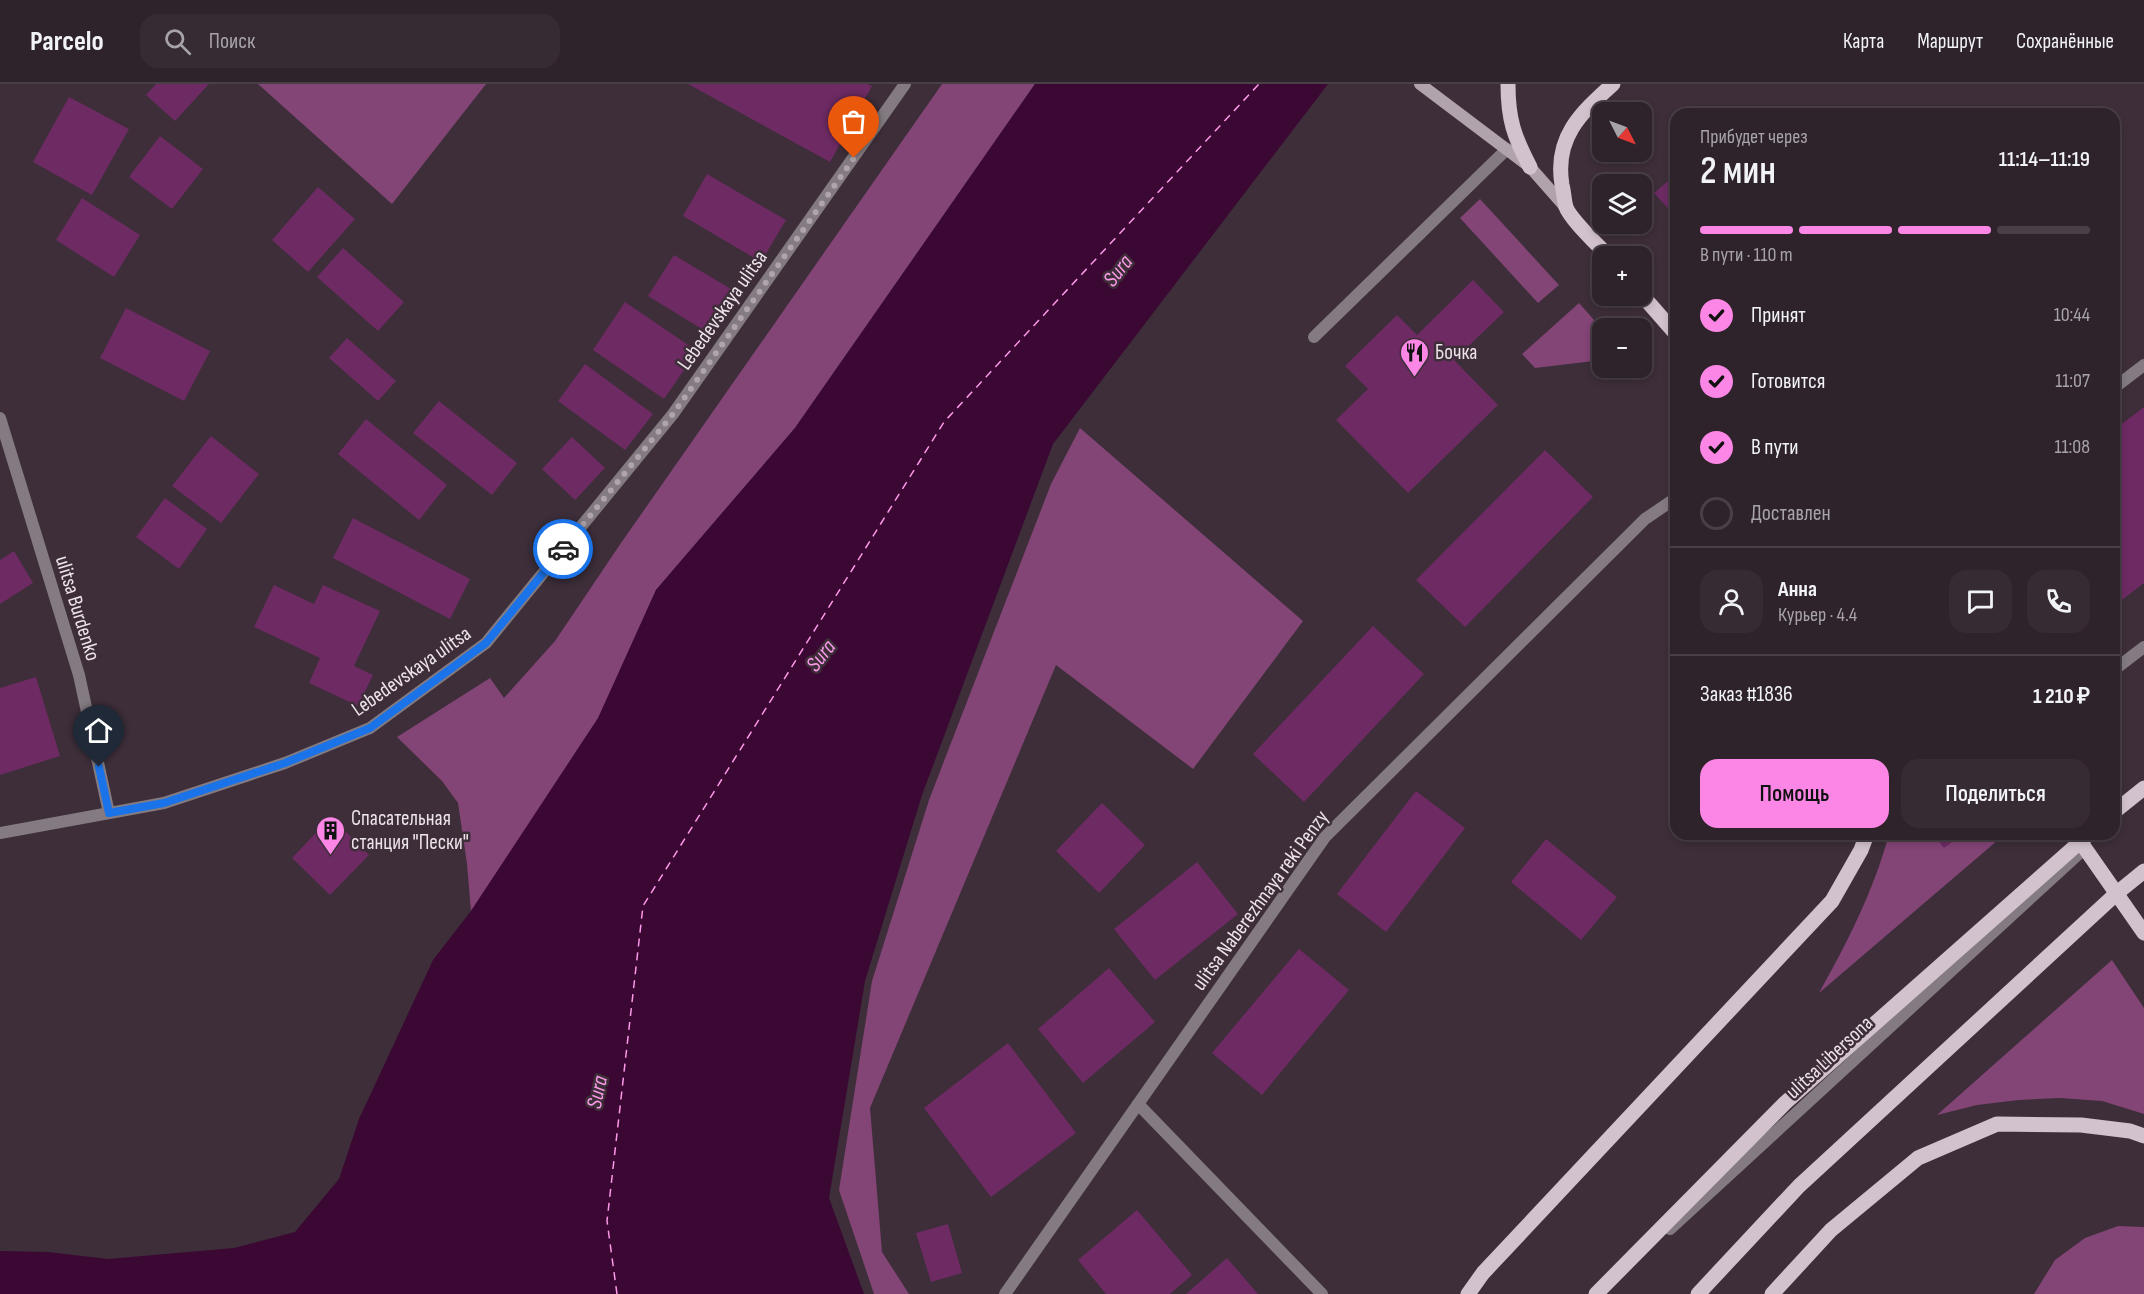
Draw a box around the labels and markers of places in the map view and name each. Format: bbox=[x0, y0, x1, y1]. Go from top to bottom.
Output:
pin bbox=[828, 96, 879, 158]
restaurant icon: Бочка bbox=[1398, 336, 1430, 378]
place label: Бочка bbox=[1435, 340, 1477, 365]
pin bbox=[73, 705, 124, 767]
place label: Спасательная станция "Пески" bbox=[351, 806, 469, 855]
building icon: Спасательная станция "Пески" bbox=[314, 814, 346, 856]

